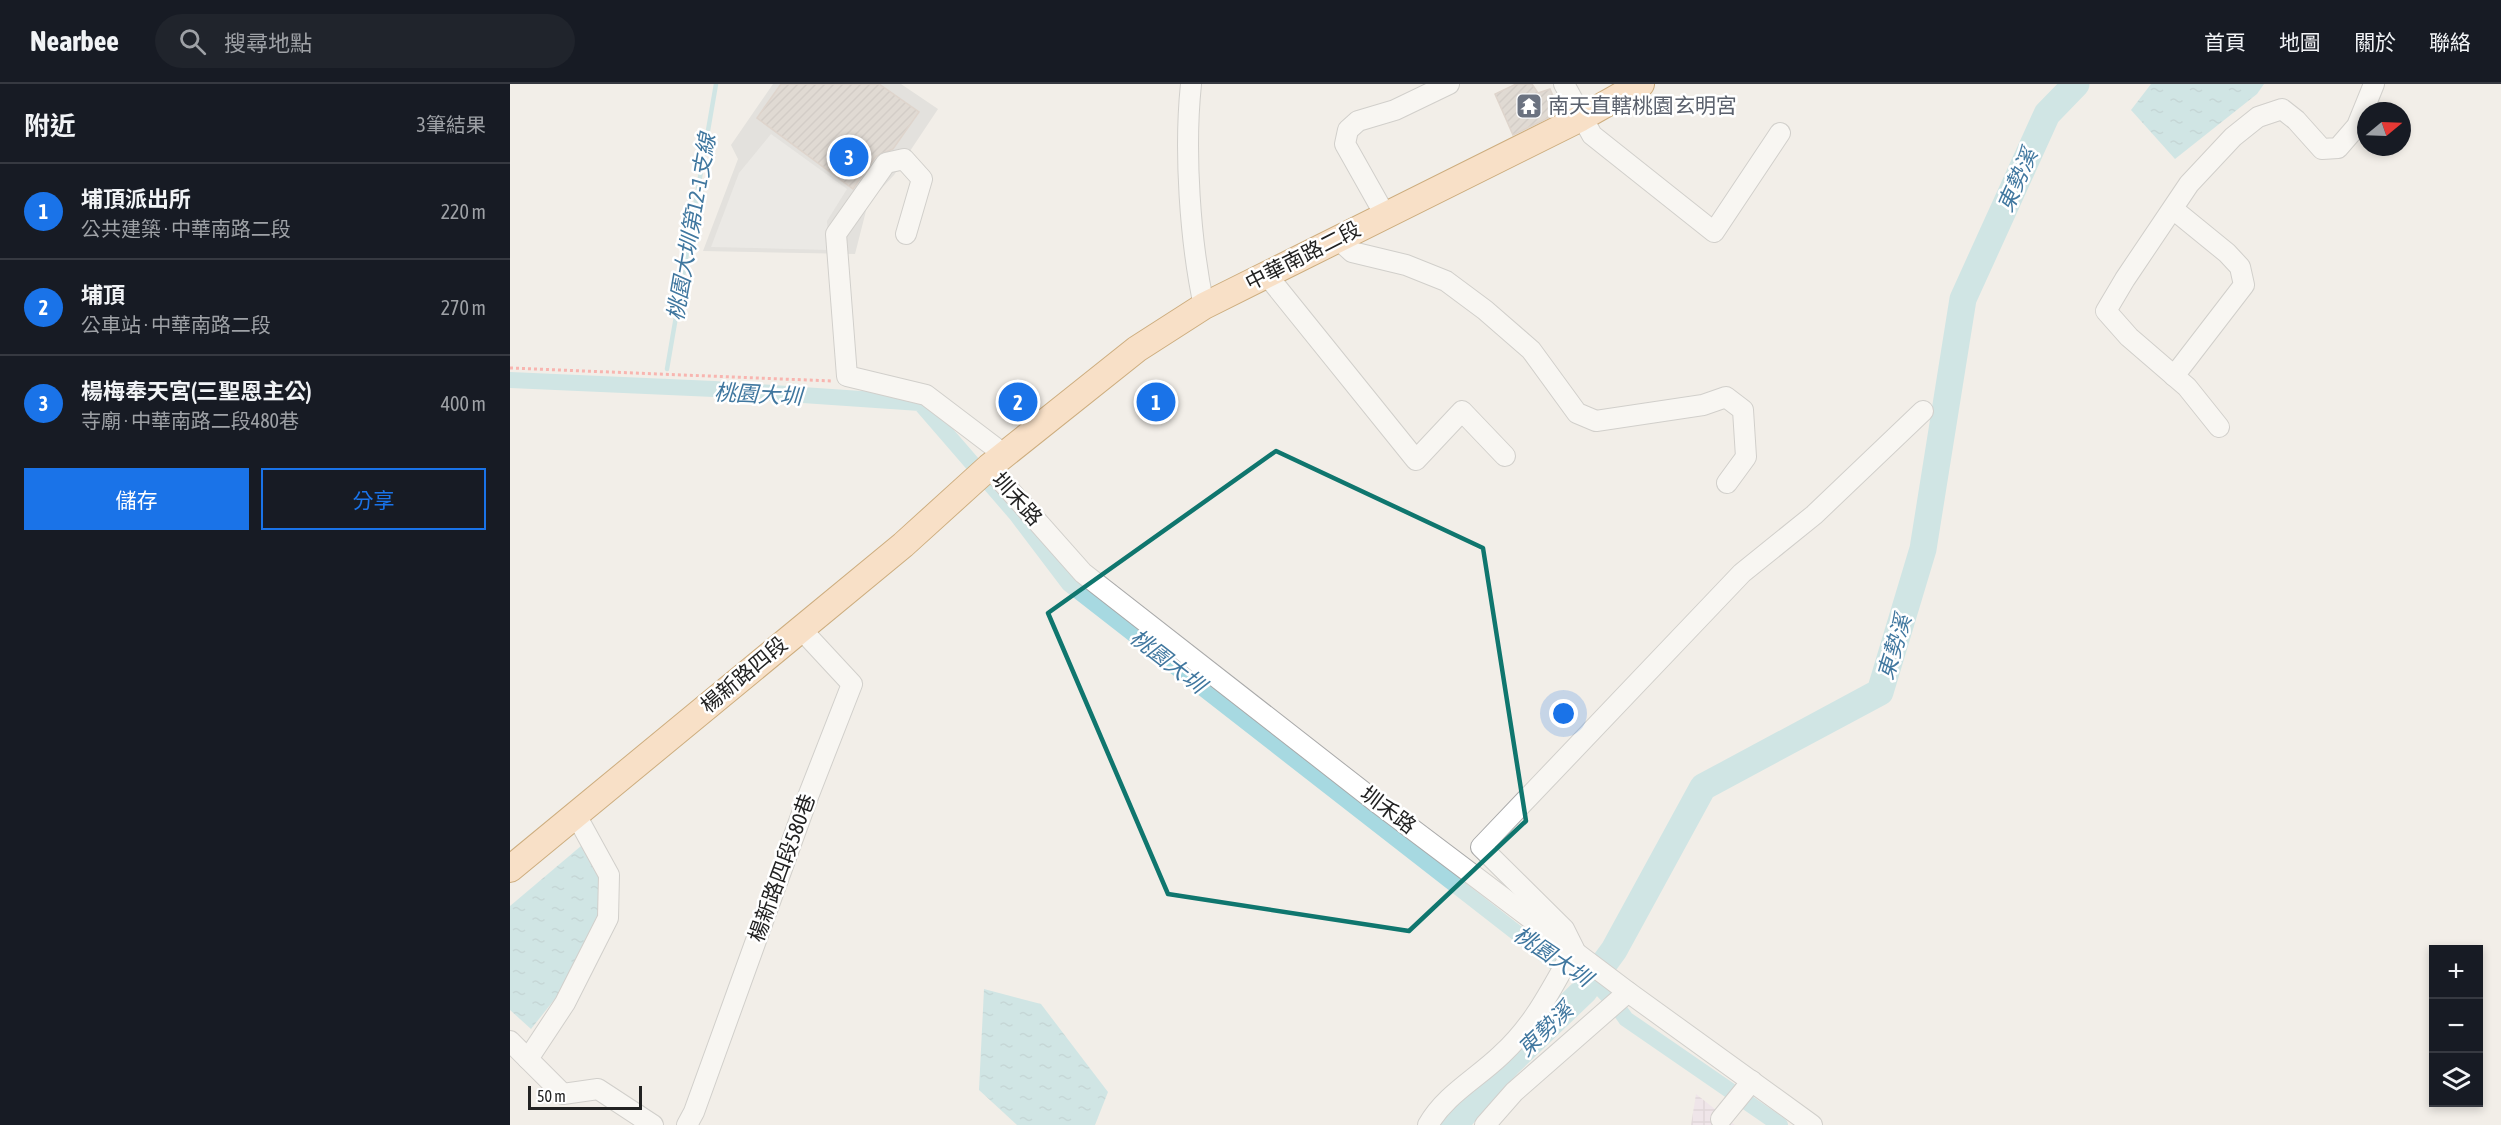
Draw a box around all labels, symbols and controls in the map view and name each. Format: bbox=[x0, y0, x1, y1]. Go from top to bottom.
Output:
search box bbox=[155, 14, 575, 68]
text: Nearbee bbox=[30, 25, 119, 57]
icon: search bbox=[176, 25, 209, 58]
text: 搜尋地點 bbox=[224, 30, 312, 56]
text: 首頁 bbox=[2204, 30, 2246, 54]
text: 地圖 bbox=[2279, 30, 2321, 54]
text: 關於 bbox=[2354, 30, 2396, 54]
text: 聯絡 bbox=[2429, 30, 2471, 54]
temple icon: 南天直轄桃園玄明宮 bbox=[1514, 91, 1544, 121]
place label: 南天直轄桃園玄明宮 bbox=[1548, 93, 1737, 117]
north arrow bbox=[2357, 102, 2411, 156]
text: 附近 bbox=[24, 111, 76, 141]
text: 3筆結果 bbox=[417, 113, 486, 136]
water label: 桃園大圳第12-1支線 bbox=[662, 129, 721, 323]
pin: 3 bbox=[830, 134, 868, 180]
water label: 東勢溪 bbox=[1992, 142, 2044, 215]
text: 埔頂派出所 bbox=[81, 186, 191, 212]
text: 1 bbox=[39, 200, 48, 223]
text: 220 m bbox=[441, 200, 486, 223]
street label: 中華南路二段 bbox=[1241, 216, 1364, 294]
text: 公共建築 · 中華南路二段 bbox=[81, 217, 291, 240]
text: 埔頂 bbox=[81, 282, 125, 308]
text: 2 bbox=[39, 296, 48, 319]
text: 270 m bbox=[441, 296, 486, 319]
text: 公車站 · 中華南路二段 bbox=[81, 313, 271, 336]
text: 楊梅奉天宮(三聖恩主公) bbox=[81, 378, 312, 404]
water label: 桃園大圳 bbox=[713, 379, 806, 409]
pin: 2 bbox=[998, 380, 1038, 424]
pin: 1 bbox=[1136, 380, 1176, 424]
text: 3 bbox=[39, 392, 48, 415]
text: 400 m bbox=[441, 392, 486, 415]
text: 寺廟 · 中華南路二段480巷 bbox=[81, 409, 299, 432]
street label: 圳禾路 bbox=[988, 467, 1048, 530]
button: 儲存 bbox=[24, 468, 249, 530]
button: 分享 bbox=[261, 468, 486, 530]
water label: 東勢溪 bbox=[1872, 609, 1917, 682]
water label: 桃園大圳 bbox=[1125, 624, 1213, 700]
street label: 楊新路四段 bbox=[695, 631, 791, 717]
your location bbox=[1549, 699, 1578, 728]
street label: 圳禾路 bbox=[1356, 781, 1421, 838]
street label: 楊新路四段580巷 bbox=[743, 790, 819, 945]
water label: 桃園大圳 bbox=[1509, 921, 1599, 993]
map controls bbox=[2429, 945, 2483, 1107]
button: + bbox=[2429, 945, 2483, 999]
water label: 東勢溪 bbox=[1512, 995, 1580, 1061]
button: − bbox=[2429, 999, 2483, 1053]
button: layers bbox=[2429, 1053, 2483, 1107]
scale bar bbox=[528, 1083, 642, 1110]
text: 50 m bbox=[537, 1087, 566, 1105]

